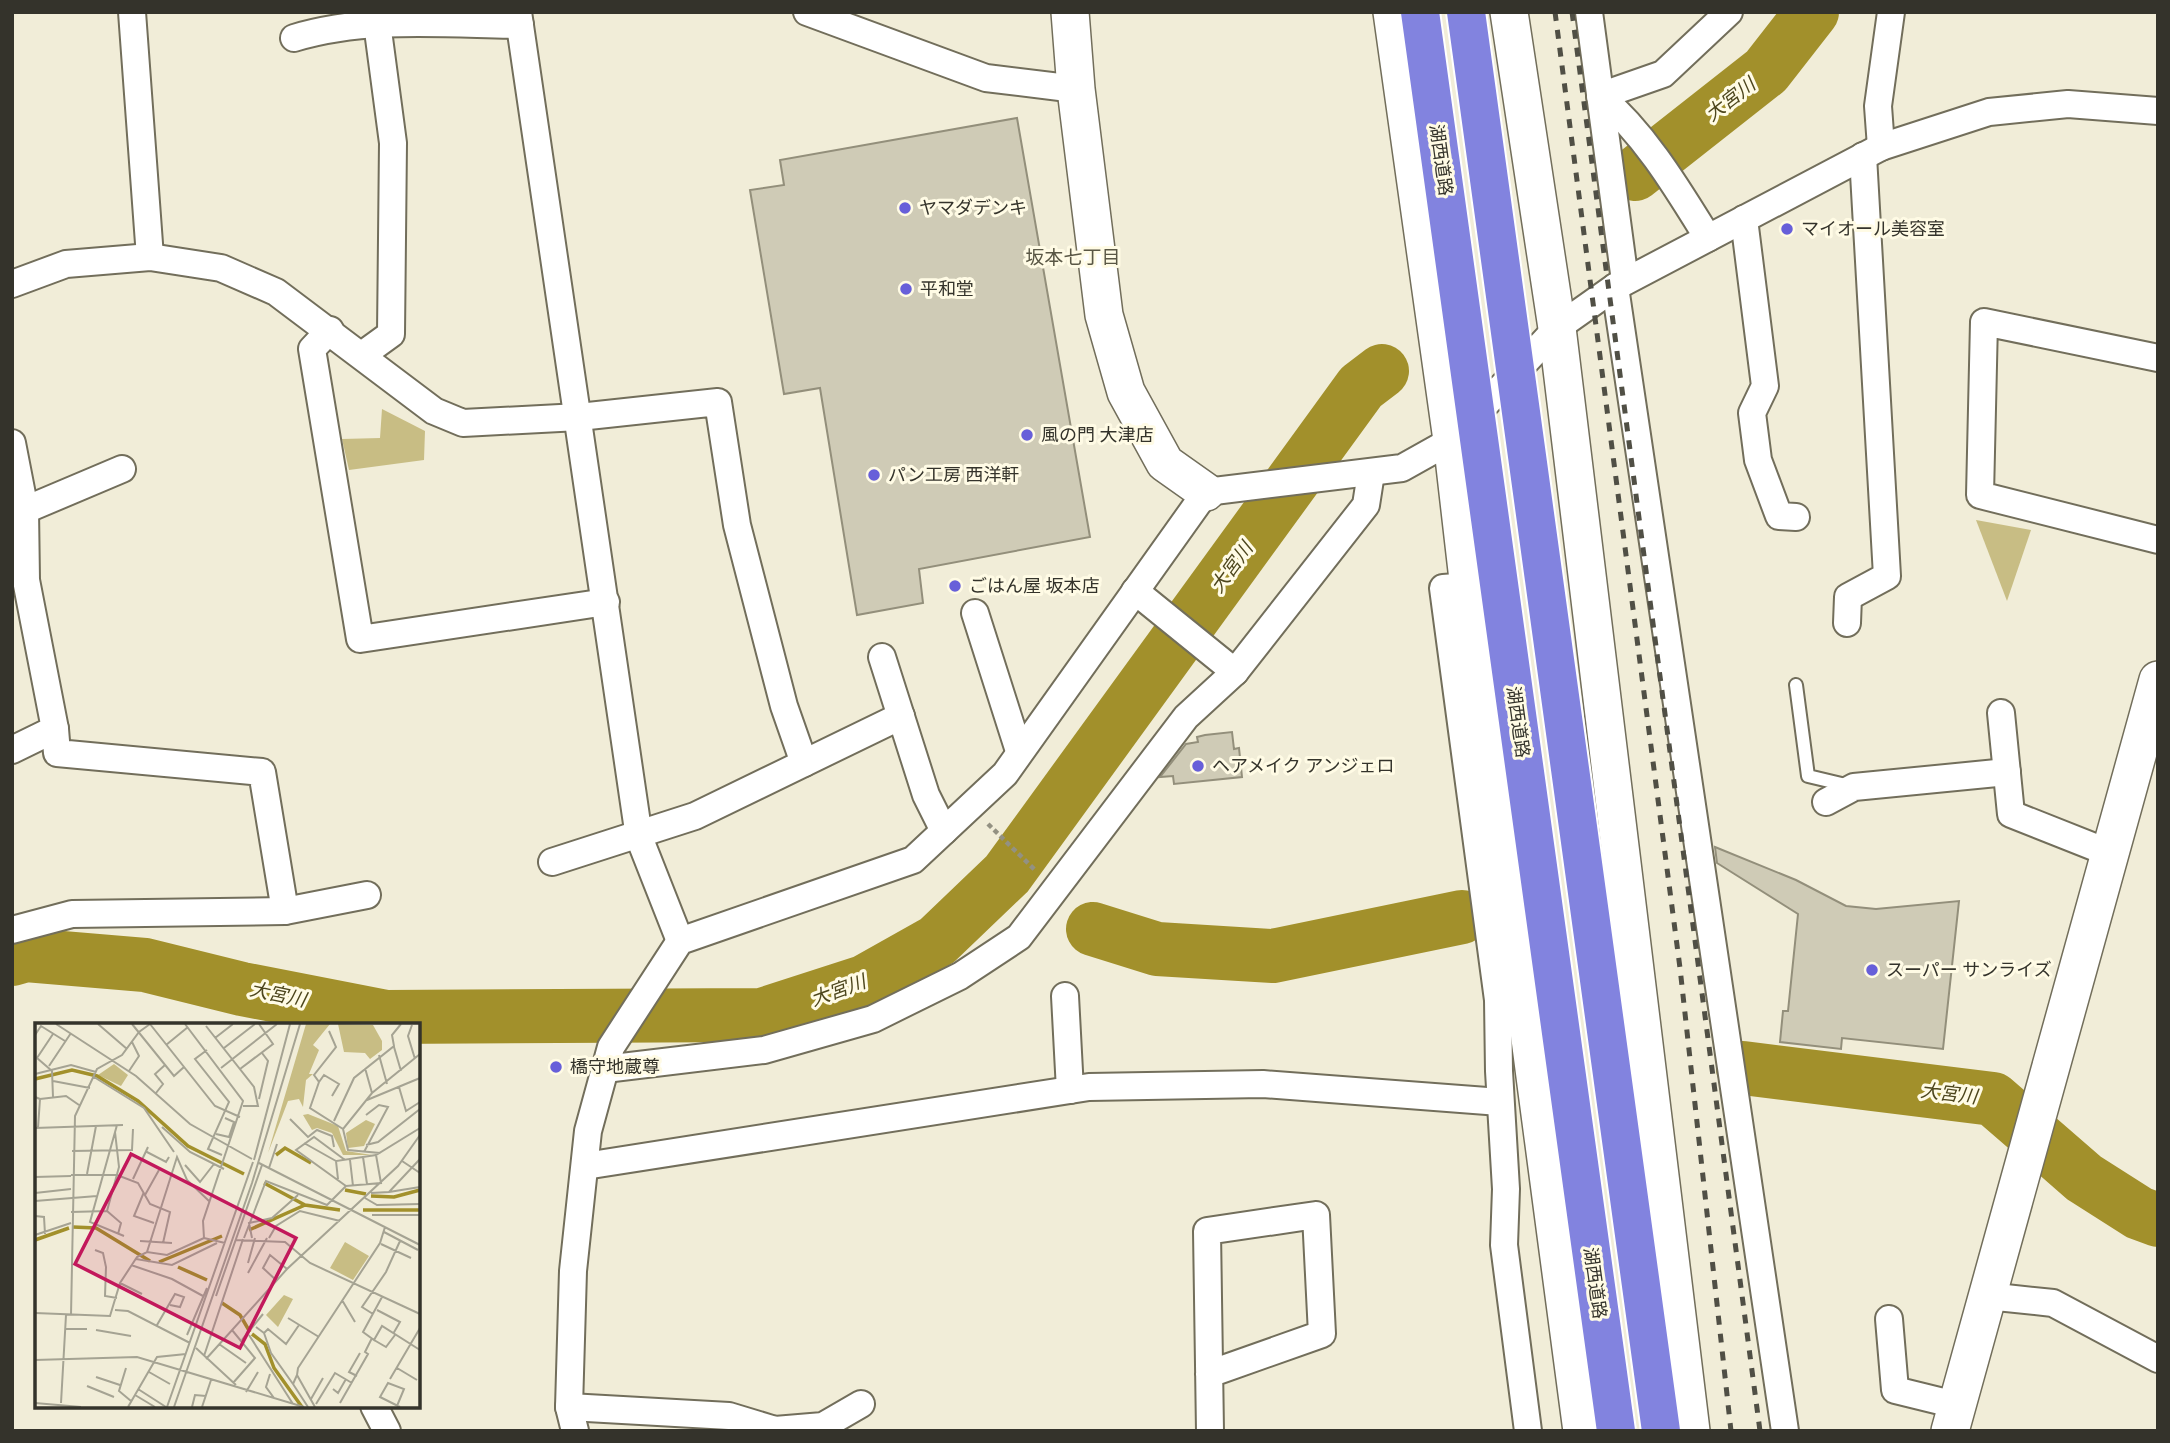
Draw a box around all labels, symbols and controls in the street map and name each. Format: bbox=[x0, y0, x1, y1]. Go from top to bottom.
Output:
water label: 大宮川 bbox=[1700, 71, 1761, 125]
street label: 湖西道路 bbox=[1426, 123, 1458, 197]
place label: ヤマダデンキ bbox=[919, 196, 1027, 218]
marker: ヤマダデンキ bbox=[897, 200, 913, 216]
place label: マイオール美容室 bbox=[1801, 217, 1945, 239]
marker: マイオール美容室 bbox=[1779, 221, 1795, 237]
district label: 坂本七丁目 bbox=[1025, 245, 1121, 268]
place label: 平和堂 bbox=[920, 277, 974, 299]
marker: 平和堂 bbox=[898, 281, 914, 297]
place label: 風の門 大津店 bbox=[1041, 423, 1154, 445]
marker: 風の門 大津店 bbox=[1019, 427, 1035, 443]
place label: パン工房 西洋軒 bbox=[888, 463, 1019, 485]
marker: パン工房 西洋軒 bbox=[866, 467, 882, 483]
water label: 大宮川 bbox=[1205, 535, 1258, 597]
place label: ごはん屋 坂本店 bbox=[969, 574, 1100, 596]
marker: ごはん屋 坂本店 bbox=[947, 578, 963, 594]
street label: 湖西道路 bbox=[1503, 685, 1535, 759]
place label: ヘアメイク アンジェロ bbox=[1212, 754, 1395, 776]
marker: ヘアメイク アンジェロ bbox=[1190, 758, 1206, 774]
place label: スーパー サンライズ bbox=[1886, 958, 2052, 980]
marker: スーパー サンライズ bbox=[1864, 962, 1880, 978]
water label: 大宮川 bbox=[807, 968, 870, 1010]
water label: 大宮川 bbox=[248, 976, 310, 1011]
inset map bbox=[35, 1023, 420, 1408]
place label: 橋守地蔵尊 bbox=[570, 1055, 660, 1077]
marker: 橋守地蔵尊 bbox=[548, 1059, 564, 1075]
water label: 大宮川 bbox=[1919, 1078, 1981, 1108]
street label: 湖西道路 bbox=[1580, 1246, 1612, 1320]

